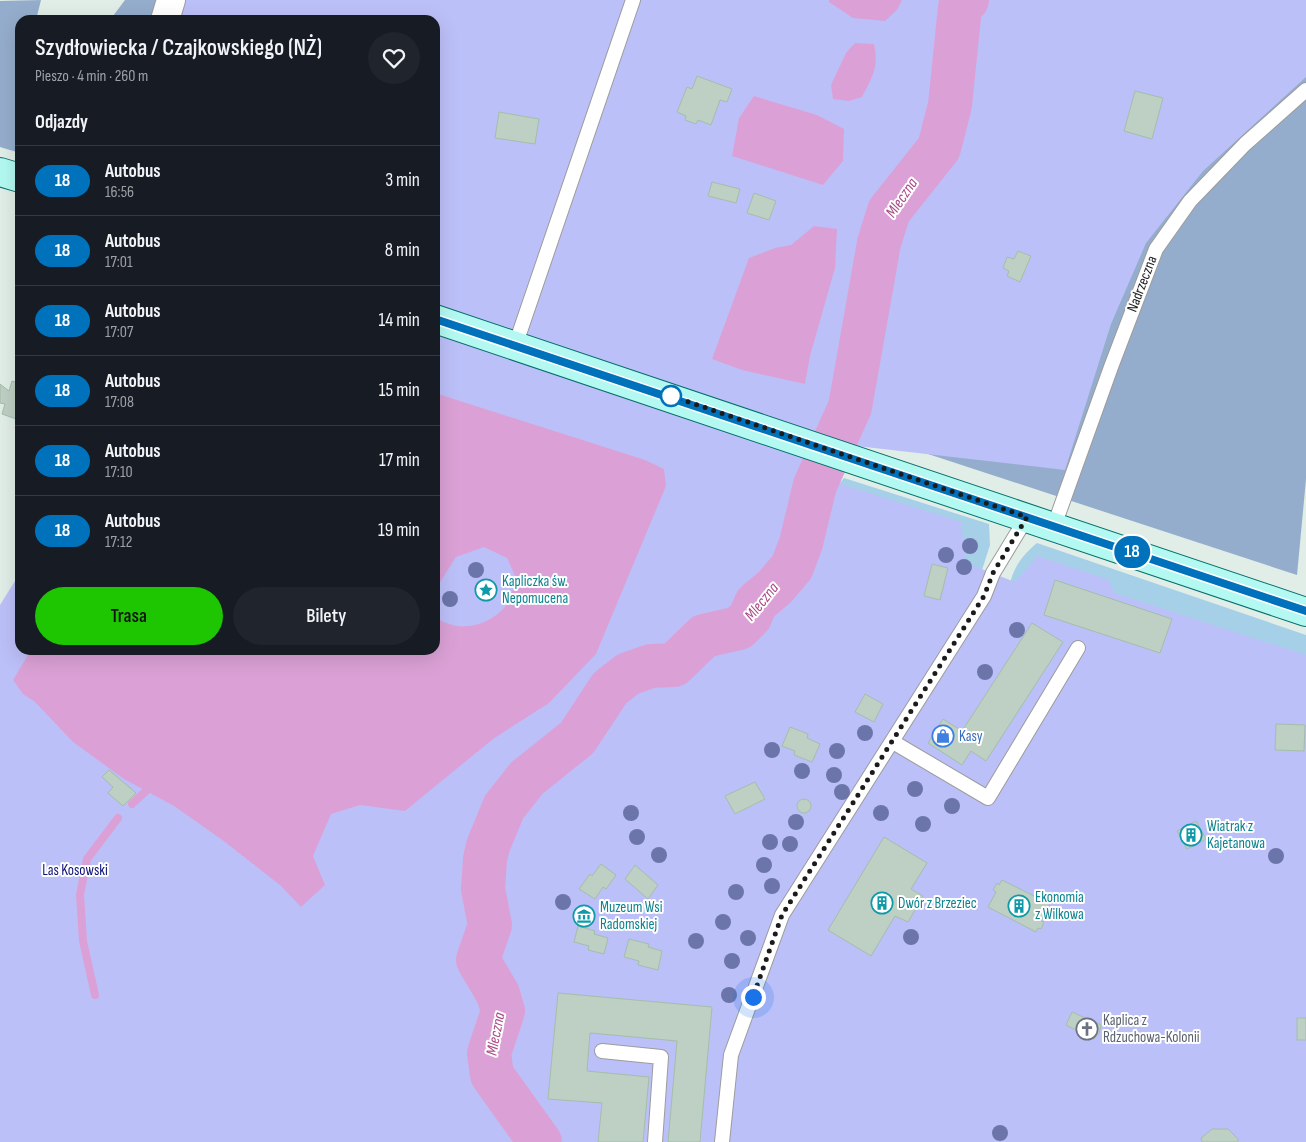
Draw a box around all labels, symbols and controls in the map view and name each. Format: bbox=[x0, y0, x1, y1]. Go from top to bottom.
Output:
button: heart bbox=[368, 32, 420, 84]
text: Szydłowiecka / Czajkowskiego (NŻ) bbox=[35, 33, 322, 62]
text: Pieszo · 4 min · 260 m bbox=[35, 67, 148, 86]
text: Odjazdy bbox=[35, 111, 88, 134]
text: Autobus bbox=[105, 160, 161, 183]
text: 3 min bbox=[385, 169, 420, 192]
text: 18 bbox=[55, 170, 70, 191]
water label: Mleczna bbox=[882, 174, 922, 221]
text: 16:56 bbox=[105, 183, 134, 202]
text: Autobus bbox=[105, 230, 161, 253]
text: 8 min bbox=[385, 239, 420, 262]
text: 18 bbox=[55, 240, 70, 261]
text: 17:01 bbox=[105, 253, 133, 272]
street label: Nadrzeczna bbox=[1123, 253, 1161, 315]
text: Autobus bbox=[105, 300, 161, 323]
text: 14 min bbox=[379, 309, 420, 332]
text: 18 bbox=[55, 310, 70, 331]
text: 17:07 bbox=[105, 323, 133, 342]
text: Autobus bbox=[105, 370, 161, 393]
text: 15 min bbox=[379, 379, 420, 402]
text: 18 bbox=[55, 380, 70, 401]
unlabelled marker bbox=[660, 385, 682, 407]
text: 17:08 bbox=[105, 393, 134, 412]
text: Autobus bbox=[105, 440, 161, 463]
text: 17 min bbox=[379, 449, 420, 472]
text: 18 bbox=[55, 450, 70, 471]
text: 17:10 bbox=[105, 463, 133, 482]
text: Autobus bbox=[105, 510, 161, 533]
text: 19 min bbox=[378, 519, 420, 542]
text: 18 bbox=[55, 520, 70, 541]
text: 17:12 bbox=[105, 533, 132, 552]
line badge: 18 bbox=[1110, 536, 1154, 568]
text: 18 bbox=[1124, 541, 1140, 562]
place label: Kapliczka św. Nepomucena bbox=[502, 572, 568, 608]
place icon: Kapliczka św. Nepomucena bbox=[474, 578, 498, 602]
water label: Mleczna bbox=[741, 579, 783, 625]
button: Trasa bbox=[35, 587, 223, 645]
button: Bilety bbox=[233, 587, 420, 645]
shop icon: Kasy bbox=[931, 724, 955, 748]
place label: Kasy bbox=[959, 727, 983, 746]
place label: Wiatrak z Kajetanowa bbox=[1207, 817, 1265, 853]
building icon: Wiatrak z Kajetanowa bbox=[1179, 823, 1203, 847]
park label: Las Kosowski bbox=[42, 861, 108, 880]
place label: Ekonomia z Wilkowa bbox=[1035, 888, 1084, 924]
building icon: Dwór z Brzeziec bbox=[870, 891, 894, 915]
place label: Dwór z Brzeziec bbox=[898, 894, 977, 913]
building icon: Ekonomia z Wilkowa bbox=[1007, 894, 1031, 918]
place label: Muzeum Wsi Radomskiej bbox=[600, 898, 663, 934]
museum icon: Muzeum Wsi Radomskiej bbox=[572, 904, 596, 928]
your location bbox=[741, 985, 766, 1010]
water label: Mleczna bbox=[483, 1010, 510, 1057]
place label: Kaplica z Rdzuchowa-Kolonii bbox=[1103, 1011, 1200, 1047]
church icon: Kaplica z Rdzuchowa-Kolonii bbox=[1075, 1017, 1099, 1041]

